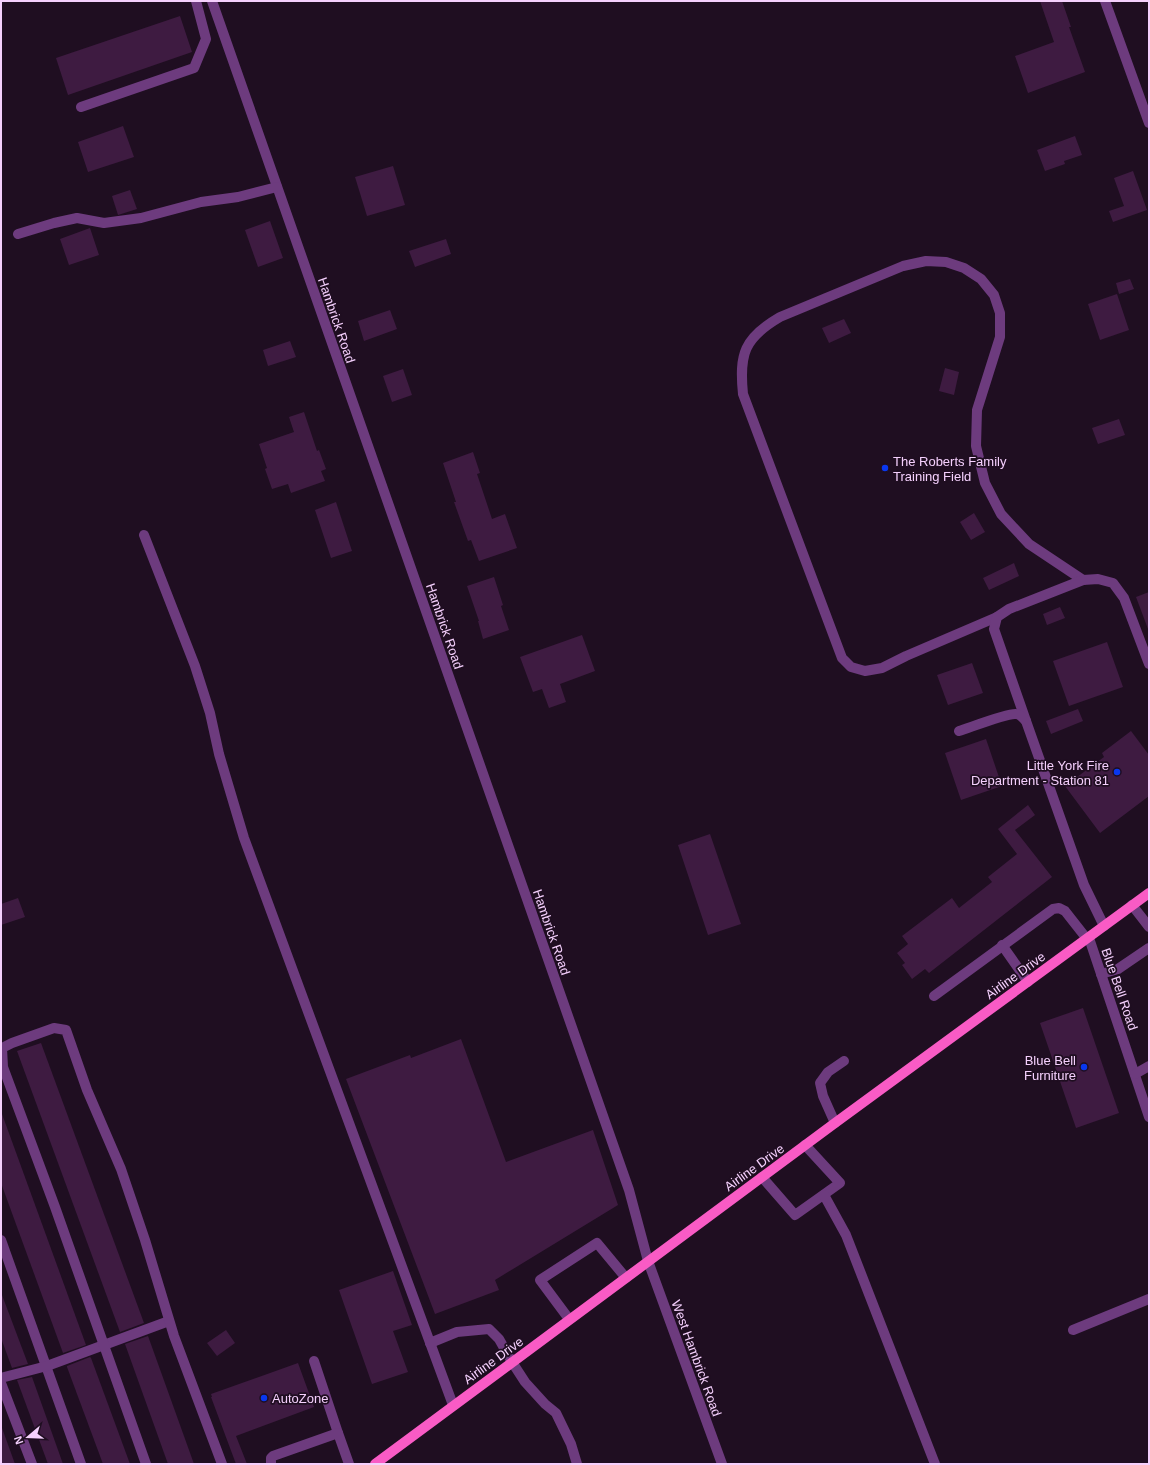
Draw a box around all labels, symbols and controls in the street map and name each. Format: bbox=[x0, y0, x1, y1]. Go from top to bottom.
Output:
street label: Hambrick Road bbox=[315, 275, 358, 365]
place label: The Roberts Family Training Field bbox=[893, 454, 1007, 484]
marker: The Roberts Family Training Field bbox=[880, 463, 890, 473]
street label: Hambrick Road bbox=[423, 581, 466, 671]
place label: Little York Fire Department - Station 81 bbox=[971, 758, 1109, 788]
marker: Little York Fire Department - Station 81 bbox=[1112, 767, 1122, 777]
street label: Hambrick Road bbox=[530, 887, 573, 977]
street label: Blue Bell Road bbox=[1098, 946, 1141, 1032]
street label: Airline Drive bbox=[983, 949, 1048, 1002]
place label: Blue Bell Furniture bbox=[1024, 1053, 1076, 1083]
marker: Blue Bell Furniture bbox=[1079, 1062, 1089, 1072]
street label: Airline Drive bbox=[722, 1141, 787, 1194]
street label: West Hambrick Road bbox=[669, 1298, 725, 1418]
street label: Airline Drive bbox=[461, 1334, 526, 1387]
place label: AutoZone bbox=[272, 1391, 328, 1406]
marker: AutoZone bbox=[259, 1393, 269, 1403]
north arrow bbox=[8, 1417, 48, 1457]
text: N bbox=[12, 1434, 26, 1446]

